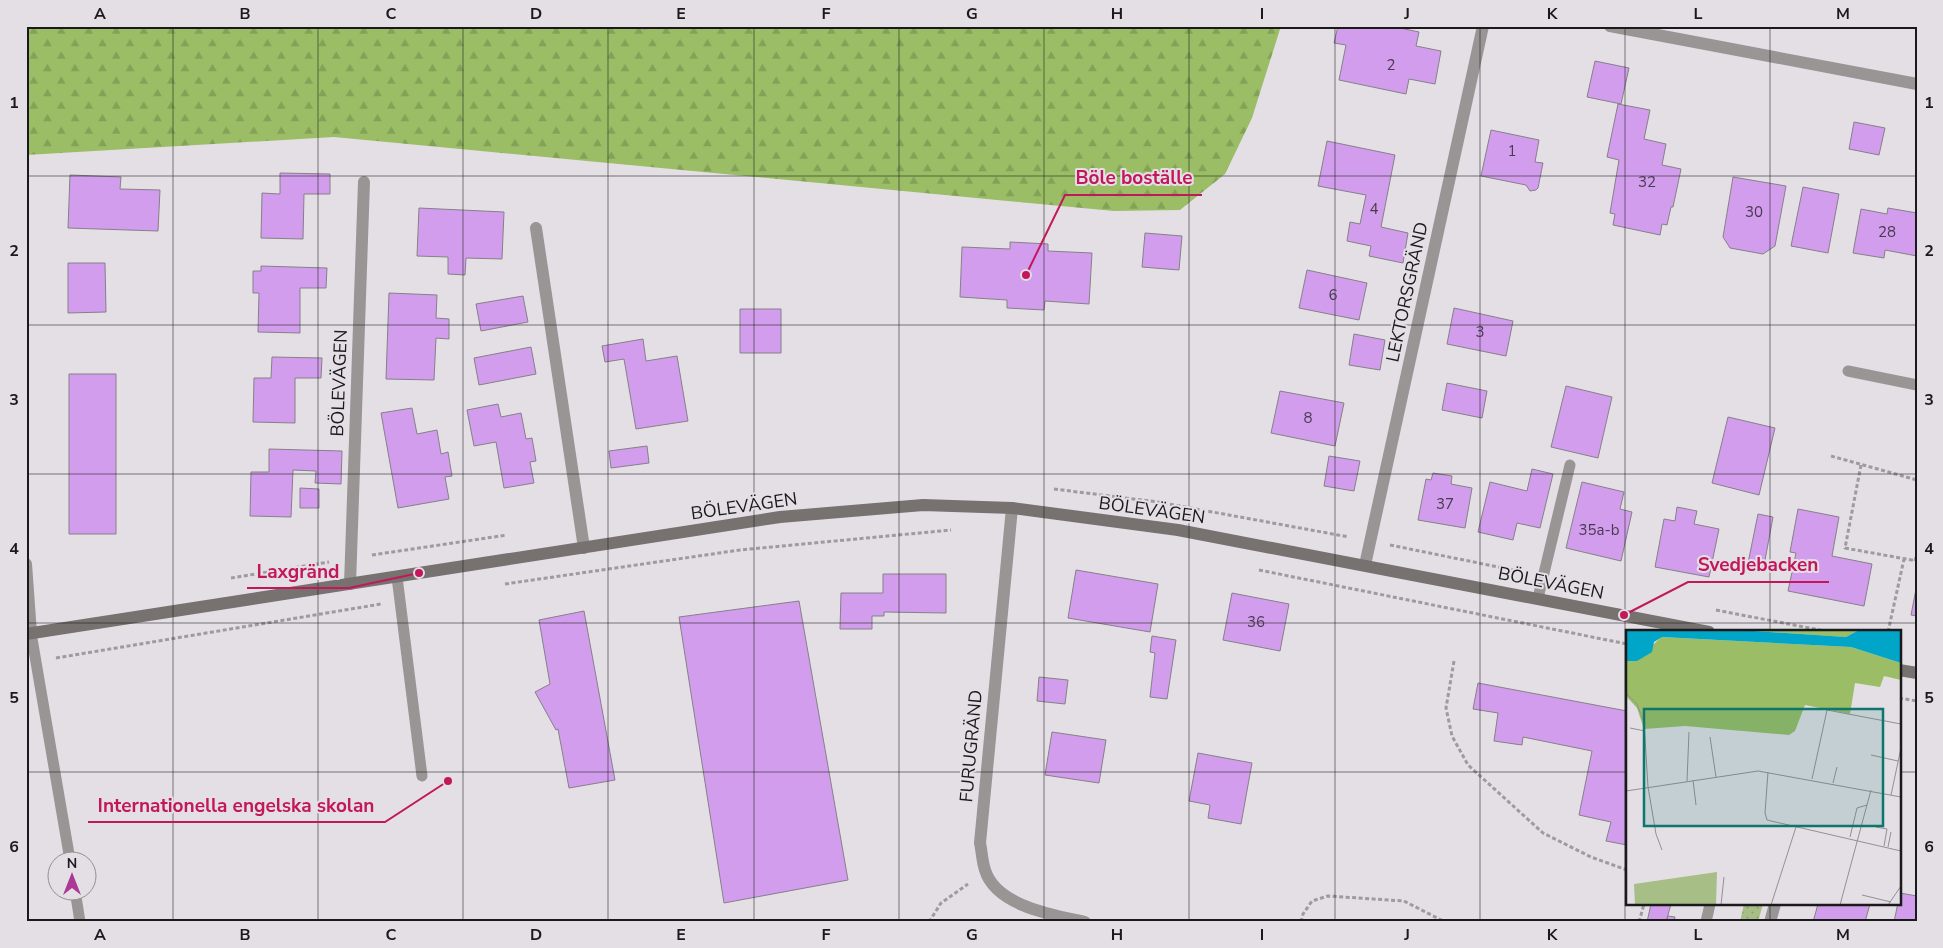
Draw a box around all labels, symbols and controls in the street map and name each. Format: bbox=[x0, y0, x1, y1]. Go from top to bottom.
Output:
text: A bbox=[94, 3, 106, 25]
text: B bbox=[239, 3, 251, 25]
text: C bbox=[386, 3, 397, 25]
text: D bbox=[530, 3, 542, 25]
text: E bbox=[676, 3, 686, 25]
text: F bbox=[822, 3, 831, 25]
text: G bbox=[966, 3, 978, 25]
text: H bbox=[1111, 3, 1123, 25]
text: I bbox=[1260, 3, 1264, 25]
text: J bbox=[1403, 3, 1410, 25]
text: K bbox=[1547, 3, 1559, 25]
text: L bbox=[1694, 3, 1703, 25]
text: M bbox=[1836, 3, 1850, 25]
house number: 2 bbox=[1386, 55, 1396, 75]
text: 1 bbox=[9, 92, 19, 114]
text: 1 bbox=[1924, 92, 1934, 114]
house number: 1 bbox=[1507, 141, 1517, 161]
callout: Böle boställe bbox=[1065, 161, 1202, 195]
text: Böle boställe bbox=[1076, 165, 1192, 191]
house number: 32 bbox=[1638, 172, 1656, 192]
house number: 4 bbox=[1369, 199, 1379, 219]
house number: 30 bbox=[1745, 202, 1763, 222]
street label: LEKTORSGRÄND bbox=[1380, 220, 1434, 364]
house number: 28 bbox=[1878, 222, 1896, 242]
text: 2 bbox=[9, 240, 19, 262]
text: 2 bbox=[1924, 240, 1934, 262]
house number: 6 bbox=[1328, 285, 1338, 305]
house number: 3 bbox=[1475, 322, 1485, 342]
street label: BÖLEVÄGEN bbox=[325, 329, 353, 437]
text: 3 bbox=[9, 389, 19, 411]
text: 3 bbox=[1924, 389, 1934, 411]
house number: 8 bbox=[1303, 408, 1313, 428]
street label: BÖLEVÄGEN bbox=[689, 487, 799, 525]
street label: BÖLEVÄGEN bbox=[1097, 491, 1207, 529]
house number: 37 bbox=[1436, 494, 1454, 514]
house number: 35a-b bbox=[1578, 520, 1620, 540]
text: 4 bbox=[9, 538, 19, 560]
text: 4 bbox=[1924, 538, 1934, 560]
callout: Svedjebacken bbox=[1688, 548, 1829, 582]
text: Svedjebacken bbox=[1698, 552, 1818, 578]
callout: Laxgränd bbox=[247, 554, 349, 588]
text: Laxgränd bbox=[257, 559, 339, 585]
street label: BÖLEVÄGEN bbox=[1496, 561, 1606, 605]
house number: 36 bbox=[1247, 612, 1265, 632]
inset map bbox=[1626, 630, 1900, 906]
text: 5 bbox=[9, 687, 19, 709]
text: 5 bbox=[1924, 687, 1934, 709]
street label: FURUGRÄND bbox=[954, 689, 988, 803]
callout: Internationella engelska skolan bbox=[88, 788, 385, 822]
text: Internationella engelska skolan bbox=[98, 793, 374, 819]
text: 6 bbox=[9, 836, 19, 858]
text: 6 bbox=[1924, 836, 1934, 858]
north arrow bbox=[48, 850, 98, 900]
text: N bbox=[67, 854, 77, 873]
text: A bbox=[94, 924, 106, 946]
text: B bbox=[239, 924, 251, 946]
text: C bbox=[386, 924, 397, 946]
text: D bbox=[530, 924, 542, 946]
text: E bbox=[676, 924, 686, 946]
text: F bbox=[822, 924, 831, 946]
text: G bbox=[966, 924, 978, 946]
text: H bbox=[1111, 924, 1123, 946]
text: I bbox=[1260, 924, 1264, 946]
text: J bbox=[1403, 924, 1410, 946]
text: K bbox=[1547, 924, 1559, 946]
text: L bbox=[1694, 924, 1703, 946]
text: M bbox=[1836, 924, 1850, 946]

